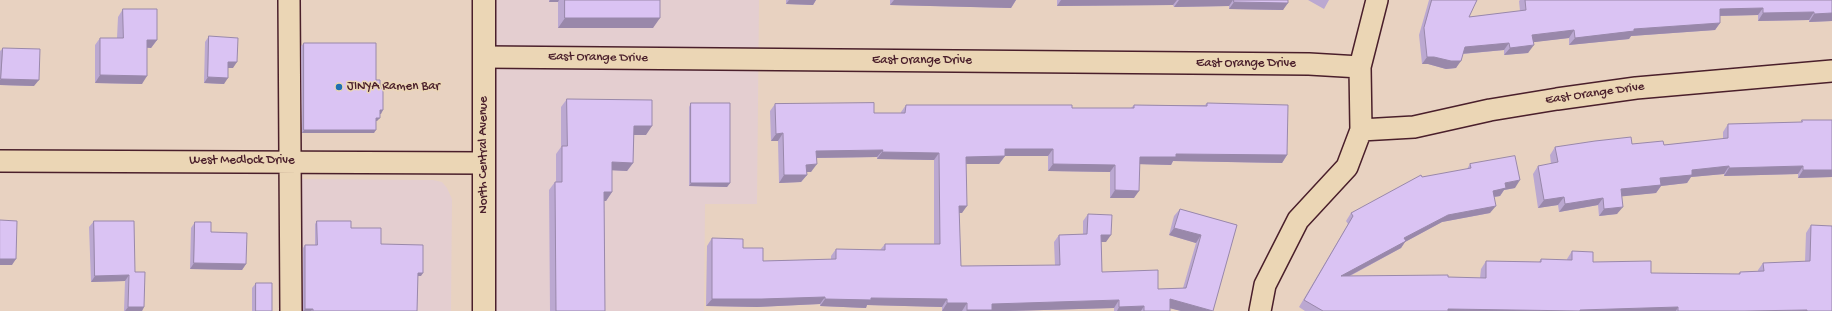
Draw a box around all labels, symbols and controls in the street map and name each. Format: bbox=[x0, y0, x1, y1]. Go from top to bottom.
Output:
street label: East Orange Drive bbox=[548, 49, 648, 67]
street label: East Orange Drive bbox=[872, 53, 972, 69]
street label: East Orange Drive bbox=[1196, 56, 1296, 72]
place label: JINYA Ramen Bar bbox=[347, 79, 440, 95]
street label: East Orange Drive bbox=[1544, 79, 1646, 109]
marker: JINYA Ramen Bar bbox=[334, 82, 344, 92]
street label: North Central Avenue bbox=[476, 96, 492, 214]
street label: West Medlock Drive bbox=[189, 153, 295, 169]

